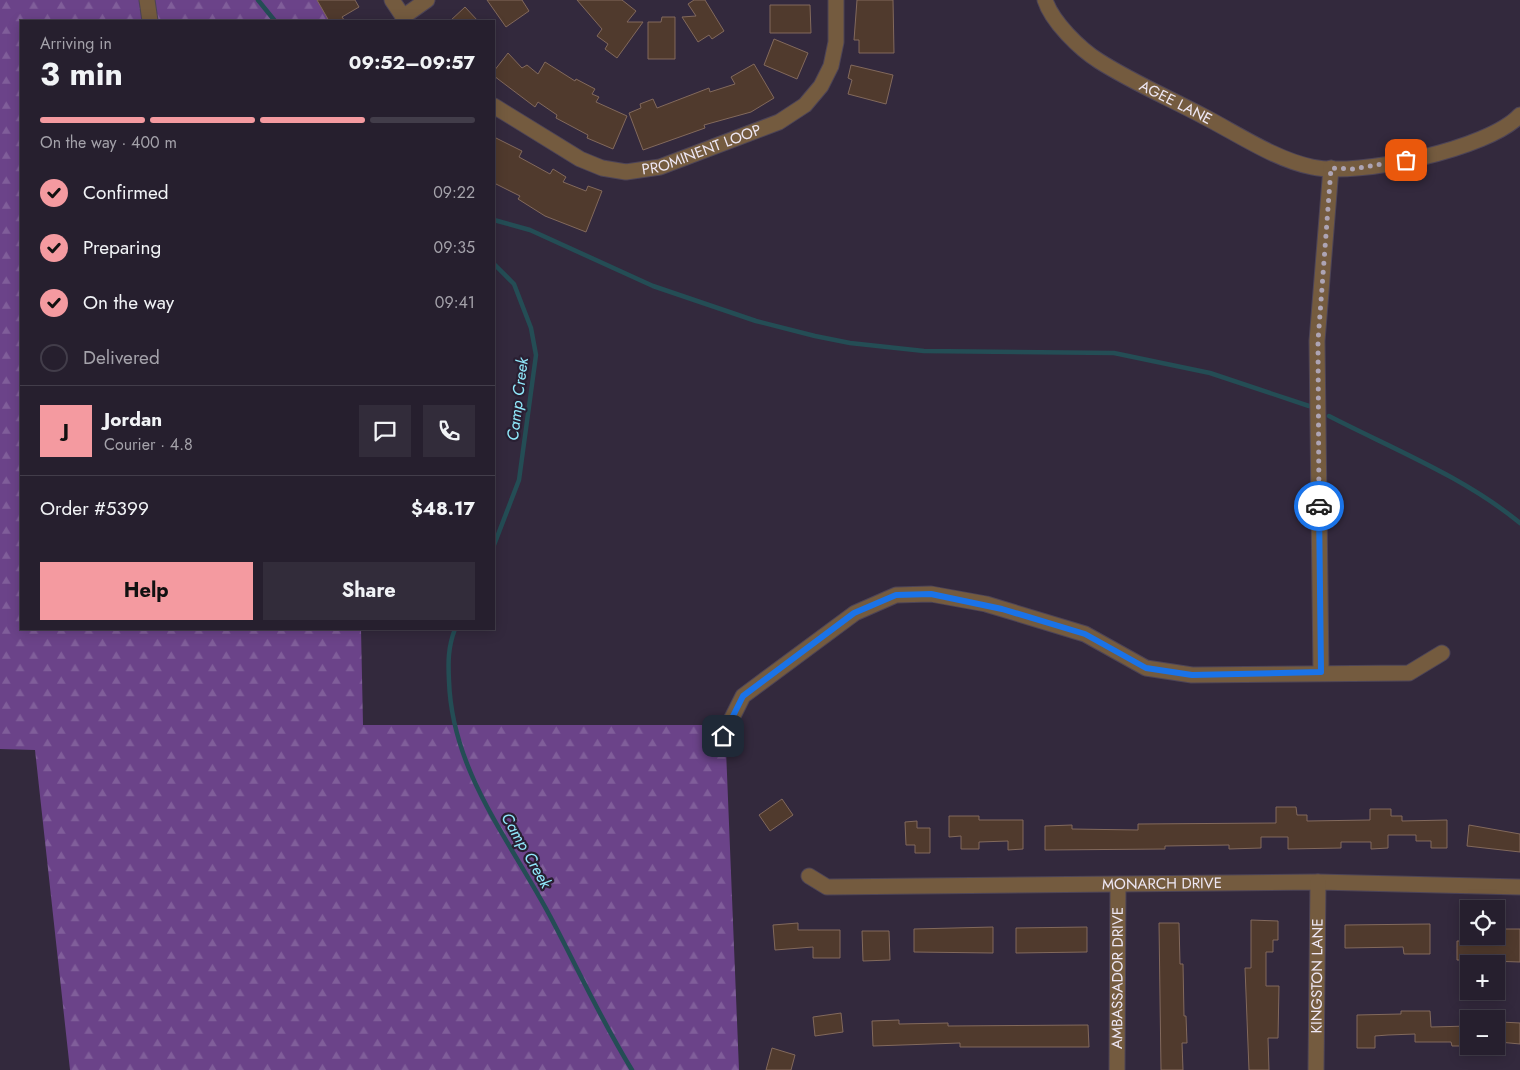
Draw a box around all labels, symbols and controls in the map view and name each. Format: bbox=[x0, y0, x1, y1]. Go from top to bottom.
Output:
text: Arriving in bbox=[40, 32, 112, 55]
text: 09:52–09:57 bbox=[349, 49, 475, 76]
text: 3 min bbox=[40, 51, 123, 97]
street label: AGEE LANE bbox=[1136, 75, 1216, 130]
street label: PROMINENT LOOP bbox=[640, 119, 764, 181]
text: On the way · 400 m bbox=[40, 131, 177, 154]
pin bbox=[1385, 139, 1427, 181]
icon: bag bbox=[1392, 146, 1420, 174]
icon: check bbox=[40, 179, 68, 207]
text: Confirmed bbox=[83, 179, 169, 206]
text: 09:22 bbox=[433, 181, 475, 204]
icon: check bbox=[40, 234, 68, 262]
text: Preparing bbox=[83, 234, 161, 261]
text: 09:35 bbox=[434, 236, 475, 259]
icon: check bbox=[40, 289, 68, 317]
text: On the way bbox=[83, 289, 174, 316]
text: 09:41 bbox=[435, 291, 475, 314]
text: Delivered bbox=[83, 344, 160, 371]
water label: Camp Creek bbox=[501, 355, 534, 442]
button: chat bbox=[359, 405, 411, 457]
button: phone bbox=[423, 405, 475, 457]
text: Jordan bbox=[104, 406, 162, 433]
text: J bbox=[63, 417, 69, 444]
text: Courier · 4.8 bbox=[104, 433, 193, 456]
courier bbox=[1294, 481, 1344, 531]
icon: car bbox=[1305, 492, 1333, 520]
text: Order #5399 bbox=[40, 495, 149, 522]
text: $48.17 bbox=[411, 495, 475, 522]
button: Help bbox=[40, 562, 253, 620]
button: Share bbox=[263, 562, 475, 620]
pin bbox=[702, 715, 744, 757]
icon: home bbox=[709, 722, 737, 750]
water label: Camp Creek bbox=[496, 808, 558, 893]
street label: MONARCH DRIVE bbox=[1102, 872, 1222, 895]
map controls bbox=[1460, 900, 1505, 1055]
button: locate bbox=[1460, 900, 1505, 945]
street label: AMBASSADOR DRIVE bbox=[1106, 907, 1129, 1049]
street label: KINGSTON LANE bbox=[1305, 918, 1329, 1034]
button: + bbox=[1460, 955, 1505, 1000]
button: − bbox=[1460, 1010, 1505, 1055]

